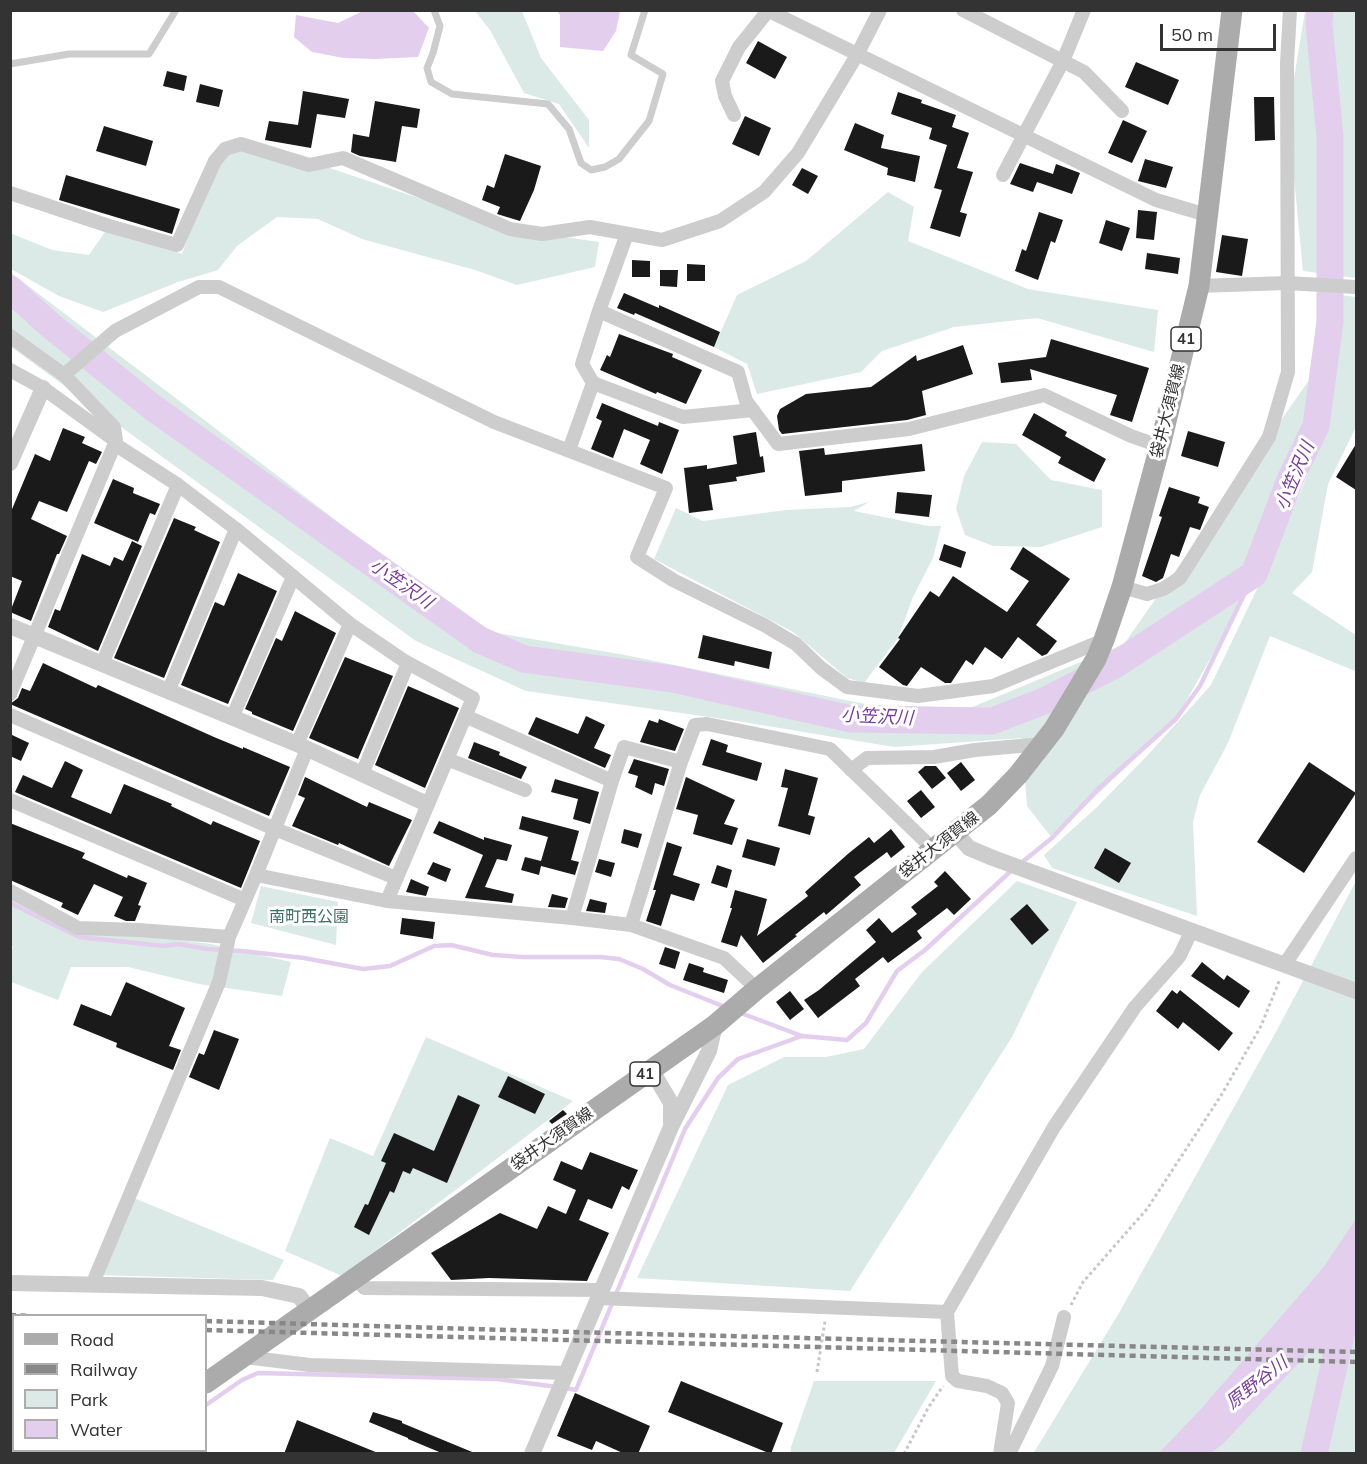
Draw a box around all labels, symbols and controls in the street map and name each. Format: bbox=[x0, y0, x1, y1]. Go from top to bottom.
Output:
scale bar bbox=[1163, 12, 1278, 50]
text: 50 m bbox=[1171, 23, 1213, 46]
road number: 41 bbox=[1171, 327, 1201, 351]
street label: 袋井大須賀線 bbox=[1147, 362, 1189, 460]
water label: 小笠沢川 bbox=[1271, 439, 1319, 513]
water label: 小笠沢川 bbox=[365, 555, 437, 613]
water label: 小笠沢川 bbox=[840, 704, 914, 730]
street label: 袋井大須賀線 bbox=[895, 808, 983, 882]
park label: 南町西公園 bbox=[269, 907, 349, 927]
road number: 41 bbox=[630, 1062, 660, 1086]
street label: 袋井大須賀線 bbox=[507, 1104, 597, 1174]
legend bbox=[12, 1314, 207, 1452]
text: Road bbox=[70, 1328, 114, 1351]
water label: 原野谷川 bbox=[1222, 1352, 1292, 1414]
text: Railway bbox=[70, 1358, 138, 1381]
text: Park bbox=[70, 1388, 108, 1411]
text: Water bbox=[70, 1418, 122, 1441]

